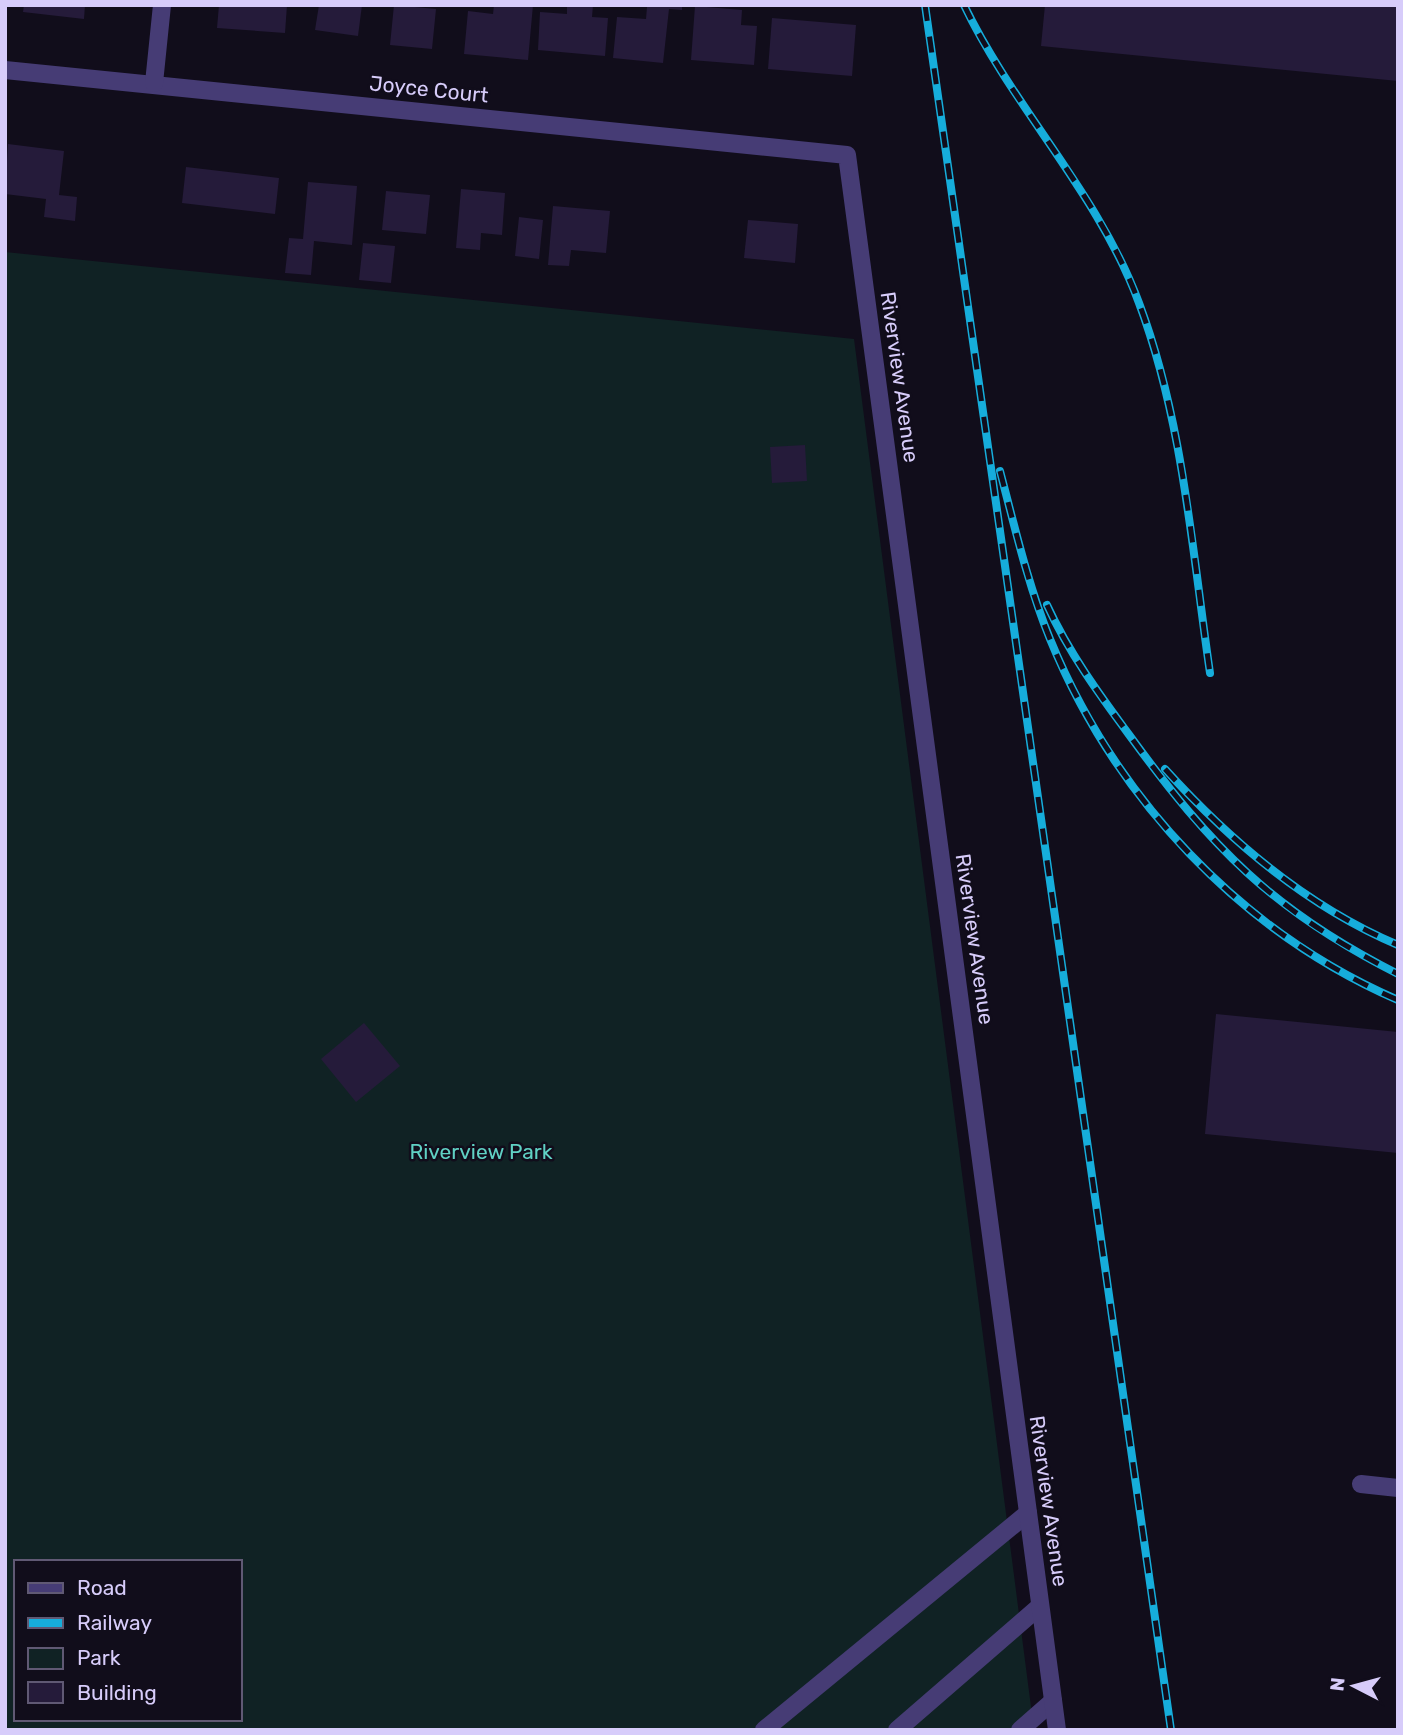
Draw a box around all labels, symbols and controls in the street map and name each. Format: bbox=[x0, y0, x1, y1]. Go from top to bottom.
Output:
street label: Joyce Court bbox=[368, 70, 490, 108]
street label: Riverview Avenue bbox=[876, 290, 924, 464]
street label: Riverview Avenue bbox=[951, 852, 999, 1026]
park label: Riverview Park bbox=[409, 1139, 553, 1164]
street label: Riverview Avenue bbox=[1025, 1414, 1073, 1588]
legend bbox=[14, 1560, 242, 1721]
text: Road bbox=[77, 1575, 127, 1600]
text: Railway bbox=[77, 1610, 152, 1635]
text: Park bbox=[77, 1645, 121, 1670]
north arrow bbox=[1319, 1651, 1389, 1721]
text: N bbox=[1325, 1676, 1350, 1692]
text: Building bbox=[77, 1680, 157, 1705]

